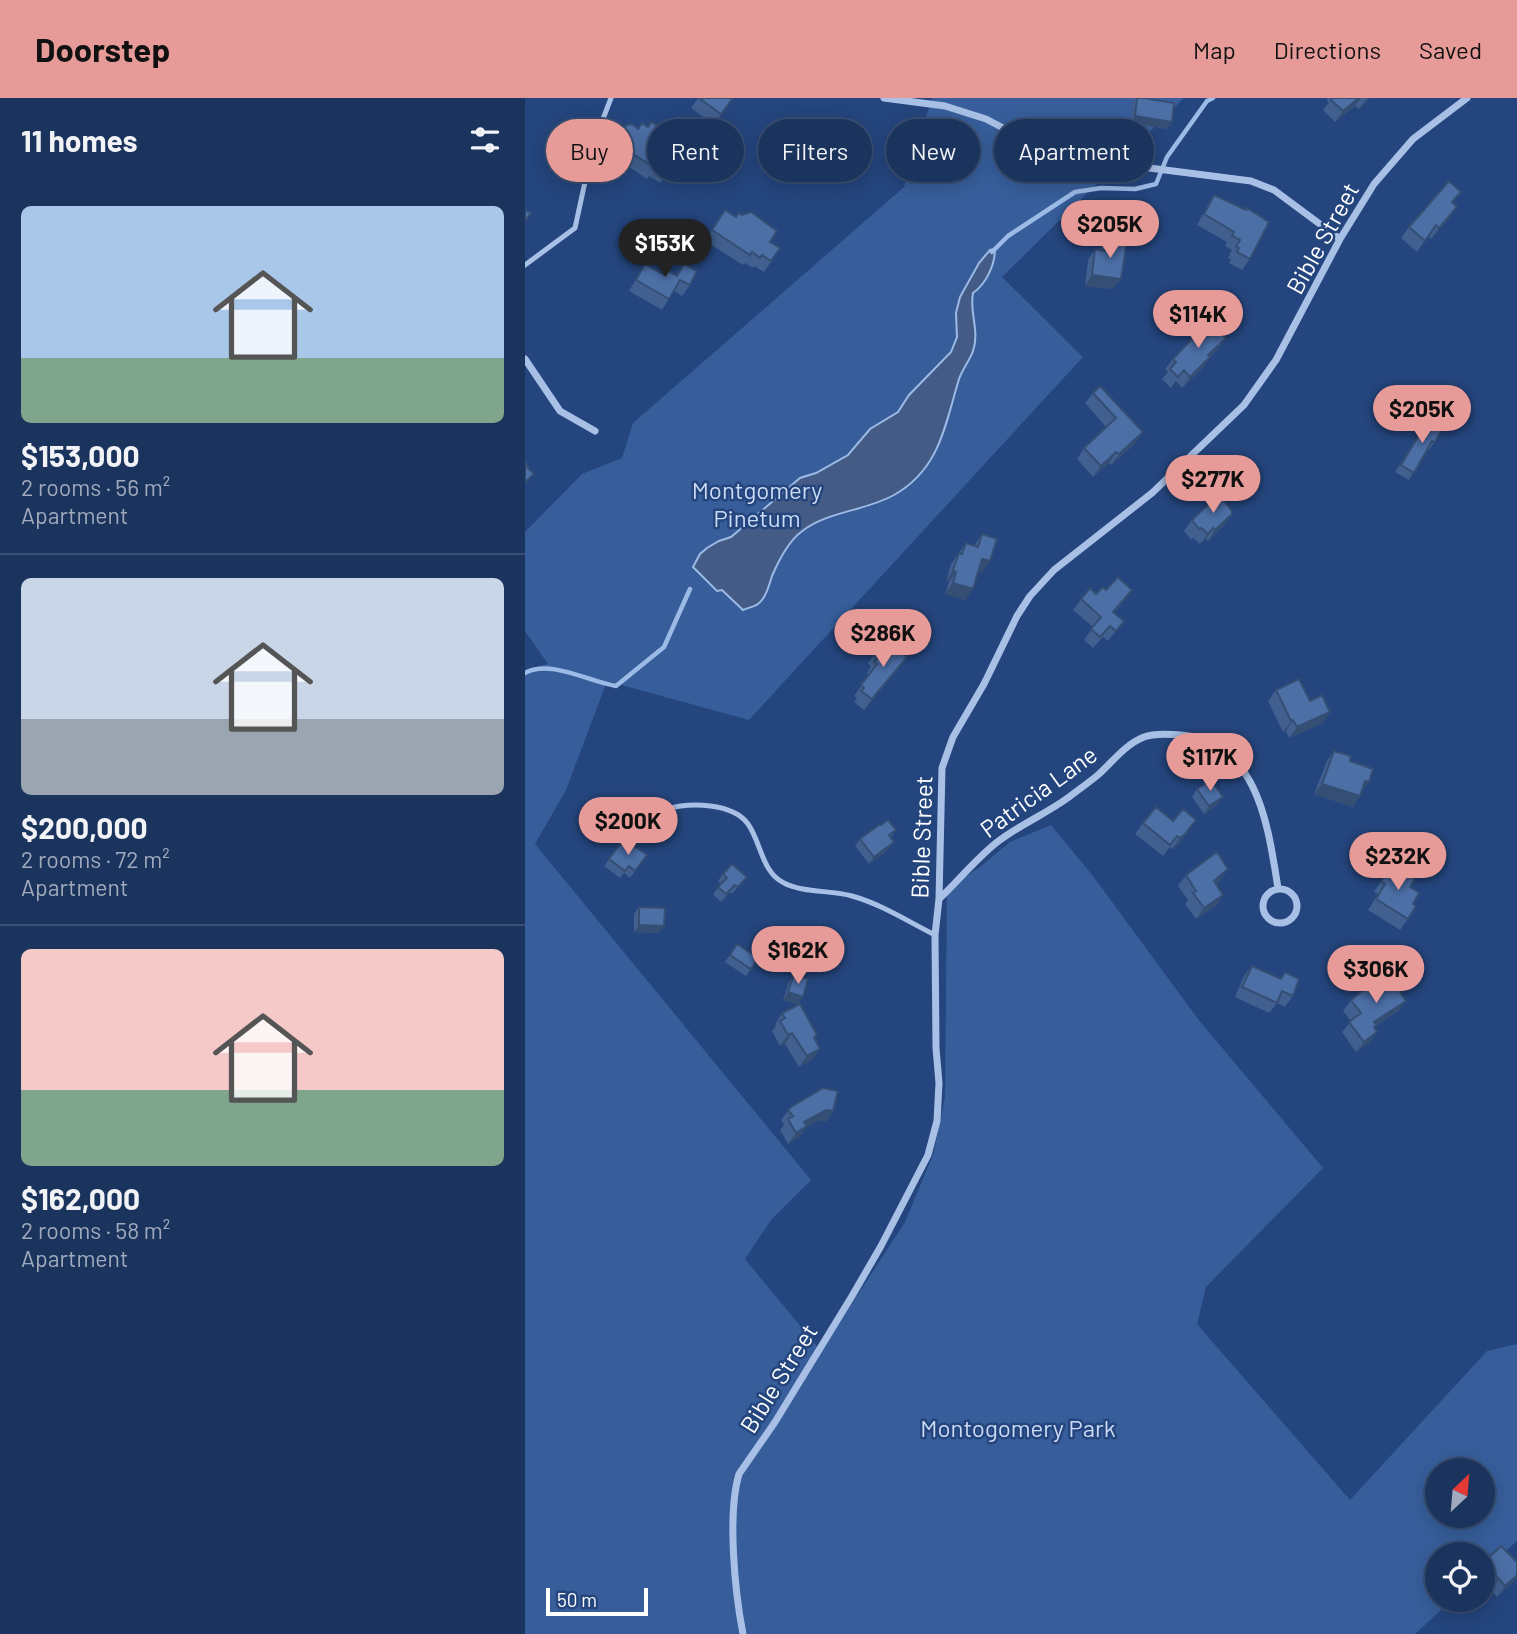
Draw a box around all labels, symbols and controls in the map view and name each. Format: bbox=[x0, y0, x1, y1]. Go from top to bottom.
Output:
text: Doorstep bbox=[35, 29, 170, 69]
text: Map bbox=[1193, 35, 1236, 64]
text: Directions bbox=[1274, 35, 1381, 64]
text: Saved bbox=[1419, 35, 1482, 64]
chip: Buy bbox=[546, 119, 633, 182]
chip: Rent bbox=[647, 119, 744, 182]
chip: Filters bbox=[758, 119, 872, 182]
chip: New bbox=[886, 119, 980, 182]
chip: Apartment bbox=[994, 119, 1154, 182]
icon: filters bbox=[466, 121, 504, 159]
text: 11 homes bbox=[21, 122, 138, 158]
street label: Bible Street bbox=[1280, 177, 1364, 299]
pin: $205K bbox=[1061, 200, 1159, 260]
text: $205K bbox=[1077, 209, 1143, 237]
pin: $153K bbox=[616, 220, 714, 279]
text: $153K bbox=[635, 228, 695, 256]
icon: home bbox=[200, 252, 326, 378]
pin: $114K bbox=[1149, 290, 1247, 350]
text: $114K bbox=[1169, 299, 1227, 327]
pin: $205K bbox=[1373, 386, 1471, 445]
text: $205K bbox=[1389, 394, 1455, 422]
text: $153,000 bbox=[21, 437, 140, 473]
pin: $277K bbox=[1164, 456, 1262, 515]
text: $277K bbox=[1181, 464, 1245, 492]
text: 2 rooms · 56 m² bbox=[21, 473, 170, 501]
park label: Montgomery Pinetum bbox=[692, 475, 822, 532]
text: Apartment bbox=[21, 501, 128, 529]
pin: $286K bbox=[834, 610, 932, 669]
text: $286K bbox=[850, 618, 916, 646]
icon: home bbox=[200, 624, 326, 750]
pin: $117K bbox=[1161, 734, 1259, 793]
street label: Patricia Lane bbox=[974, 739, 1102, 843]
text: $117K bbox=[1182, 742, 1238, 770]
street label: Bible Street bbox=[904, 775, 938, 899]
pin: $200K bbox=[579, 798, 677, 857]
text: $200K bbox=[595, 806, 661, 834]
text: $200,000 bbox=[21, 809, 148, 845]
pin: $232K bbox=[1349, 832, 1447, 892]
text: $232K bbox=[1365, 841, 1431, 869]
text: 2 rooms · 72 m² bbox=[21, 845, 170, 873]
text: Apartment bbox=[21, 873, 128, 901]
pin: $162K bbox=[749, 926, 847, 986]
text: $162K bbox=[768, 935, 828, 963]
pin: $306K bbox=[1327, 946, 1425, 1005]
text: $306K bbox=[1343, 954, 1409, 982]
icon: home bbox=[200, 995, 326, 1121]
text: $162,000 bbox=[21, 1180, 140, 1216]
text: 2 rooms · 58 m² bbox=[21, 1216, 170, 1244]
text: Apartment bbox=[21, 1244, 128, 1272]
street label: Bible Street bbox=[733, 1318, 823, 1438]
park label: Montogomery Park bbox=[920, 1413, 1116, 1442]
north arrow bbox=[1425, 1458, 1495, 1528]
map controls bbox=[1425, 1458, 1495, 1612]
button: locate bbox=[1425, 1542, 1495, 1612]
scale bar bbox=[546, 1585, 647, 1617]
text: 50 m bbox=[557, 1588, 597, 1611]

